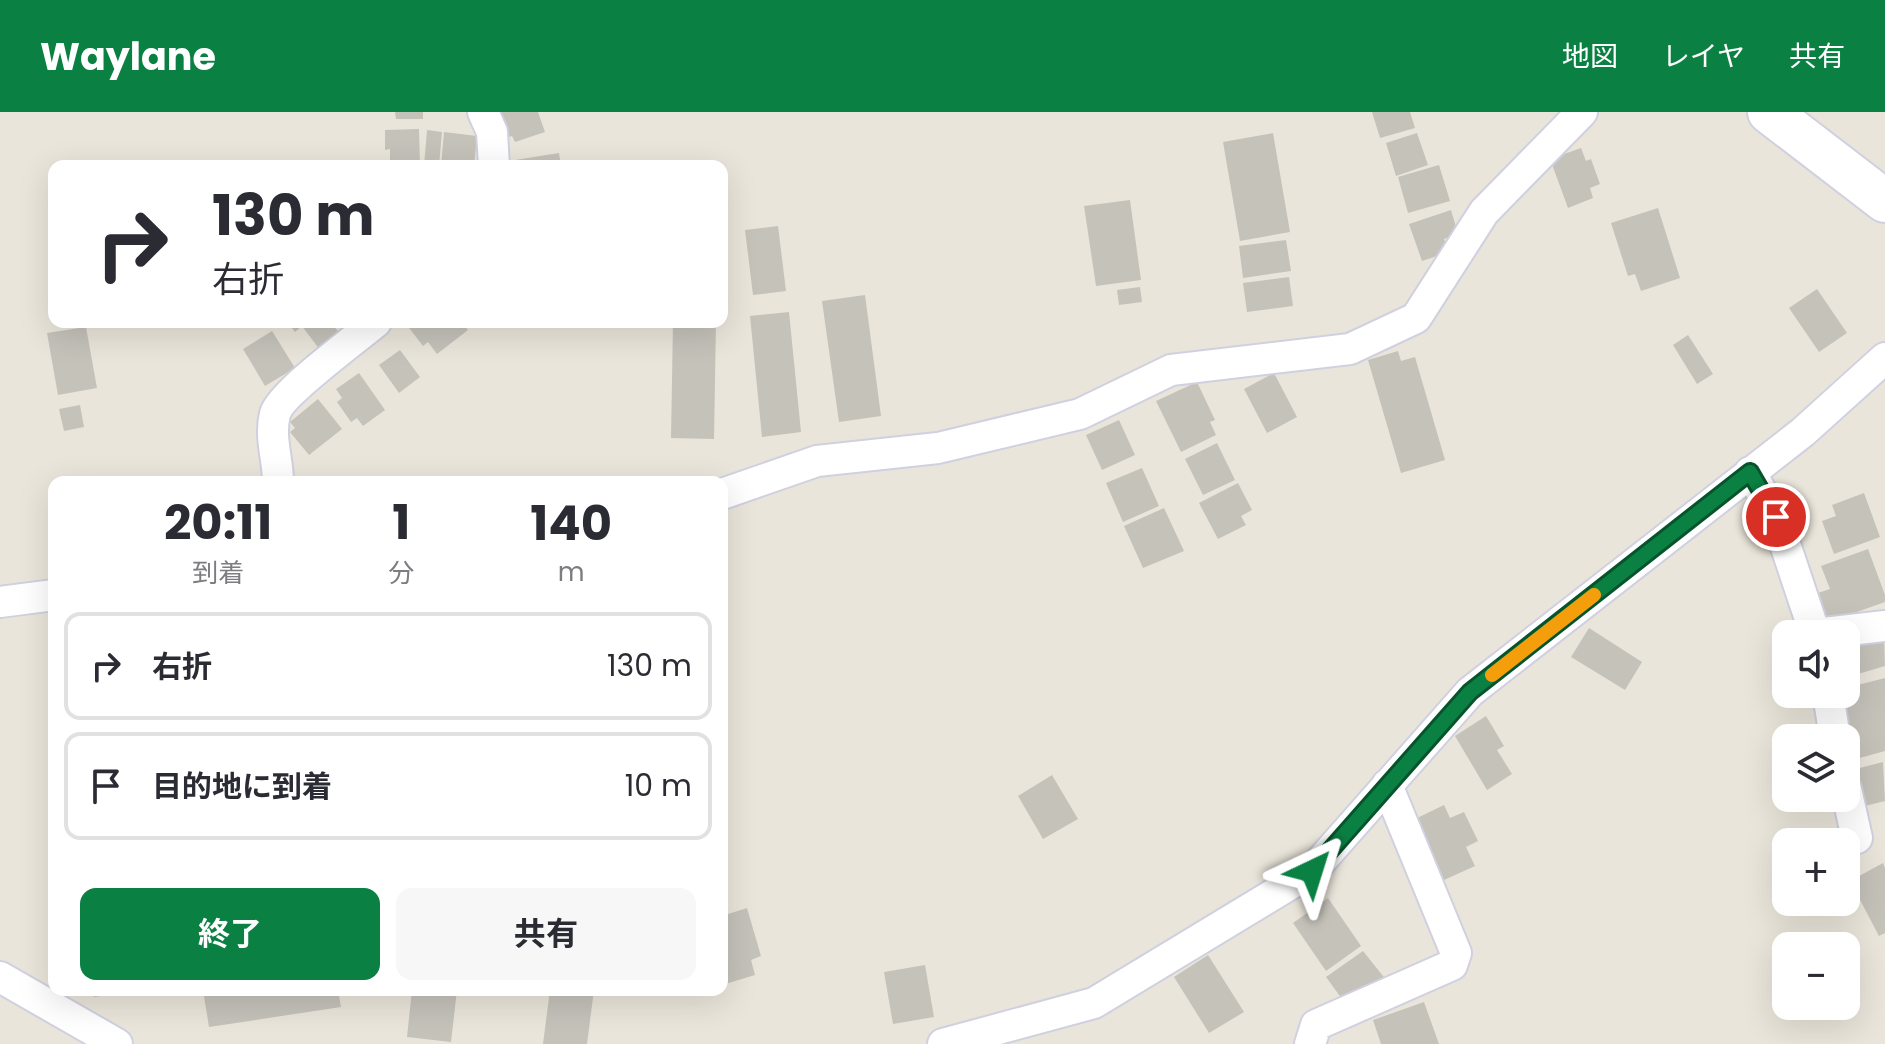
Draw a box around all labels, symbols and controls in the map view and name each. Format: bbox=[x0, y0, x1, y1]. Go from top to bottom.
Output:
text: Waylane bbox=[40, 30, 216, 83]
text: 地図 bbox=[1562, 37, 1618, 76]
text: レイヤ bbox=[1662, 37, 1745, 76]
text: 共有 bbox=[1789, 37, 1845, 76]
text: 130 m bbox=[212, 176, 375, 255]
icon: right bbox=[80, 192, 184, 296]
text: 右折 bbox=[212, 254, 284, 305]
pin bbox=[1742, 483, 1810, 551]
text: 20:11 bbox=[164, 489, 272, 556]
text: 1 bbox=[392, 489, 410, 556]
text: 140 bbox=[530, 490, 612, 557]
icon: arrive bbox=[1754, 495, 1798, 539]
text: m bbox=[558, 554, 585, 590]
text: 到着 bbox=[192, 555, 244, 591]
text: 分 bbox=[388, 555, 414, 591]
map controls bbox=[1772, 620, 1860, 1020]
button: sound bbox=[1772, 620, 1860, 708]
icon: right bbox=[84, 644, 128, 688]
text: 130 m bbox=[607, 644, 692, 687]
text: 右折 bbox=[152, 645, 212, 688]
button: layers bbox=[1772, 724, 1860, 812]
icon: arrive bbox=[84, 764, 128, 808]
text: 10 m bbox=[625, 764, 692, 807]
text: 目的地に到着 bbox=[152, 765, 332, 808]
button: + bbox=[1772, 828, 1860, 916]
position arrow bbox=[1270, 829, 1354, 913]
button: 終了 bbox=[80, 888, 380, 980]
button: 共有 bbox=[396, 888, 696, 980]
button: − bbox=[1772, 932, 1860, 1020]

